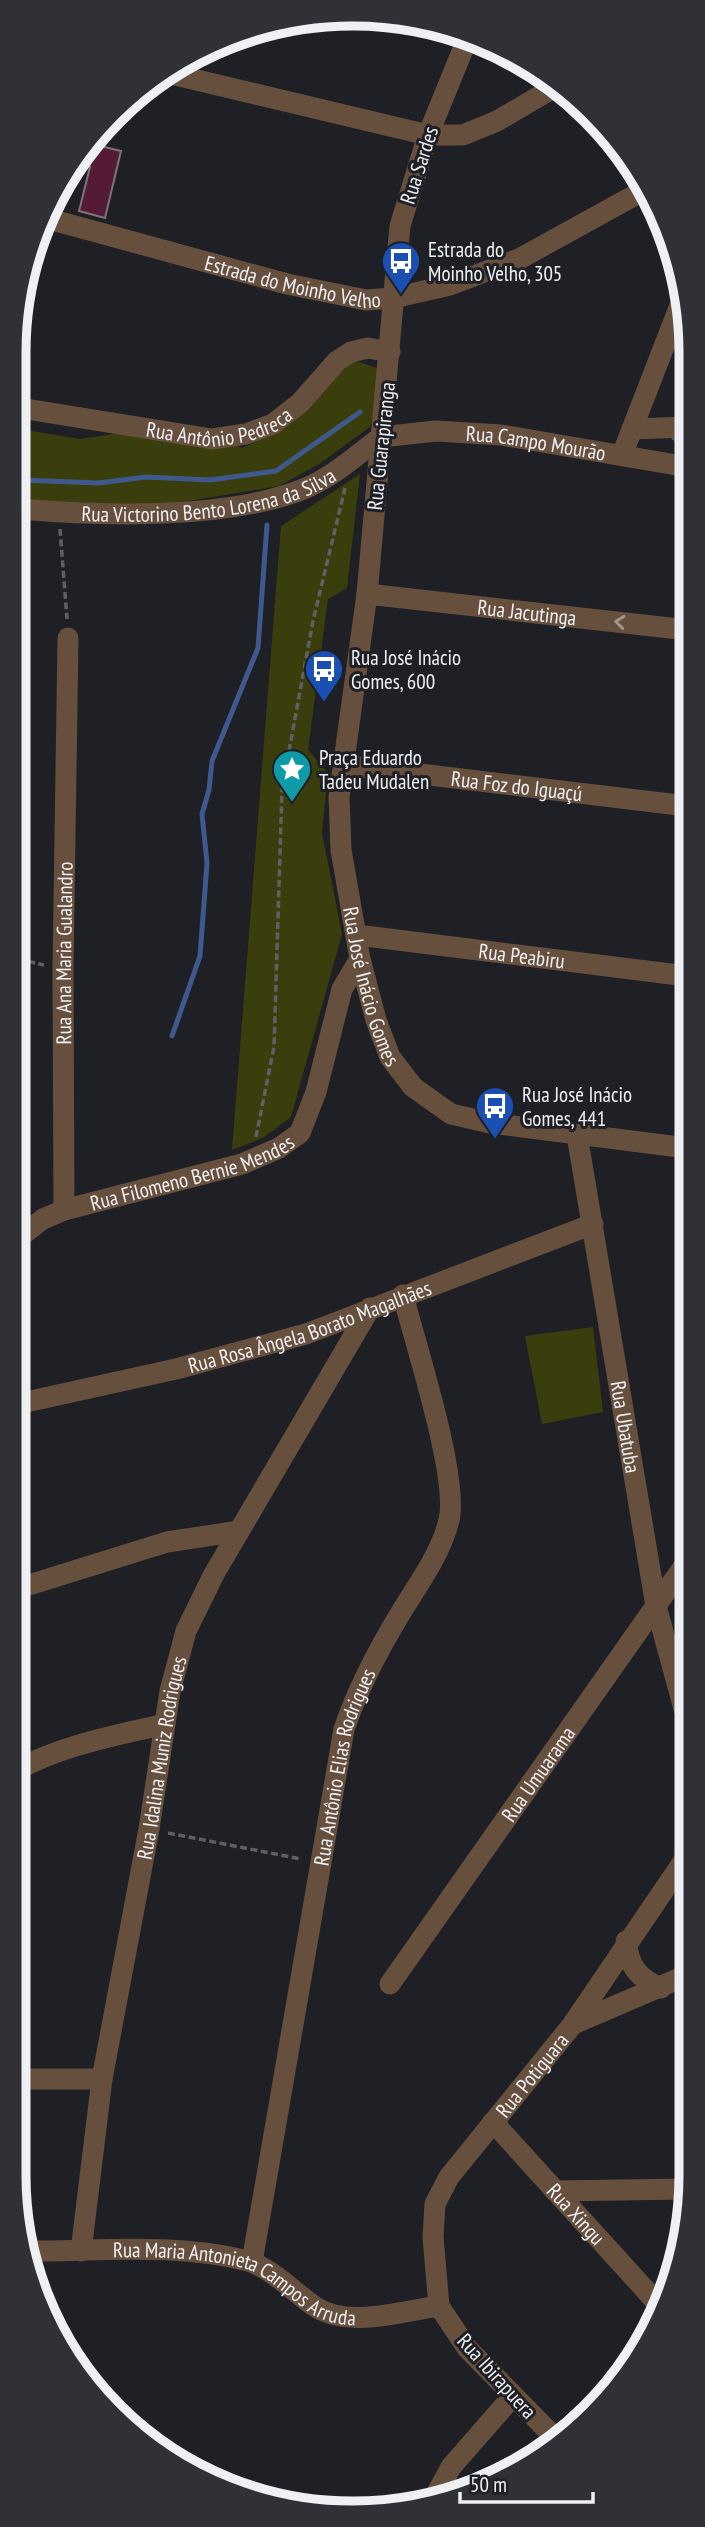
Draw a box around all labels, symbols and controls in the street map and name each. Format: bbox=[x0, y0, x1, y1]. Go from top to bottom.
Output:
street label: Rua Sardes bbox=[394, 123, 444, 207]
place label: Estrada do Moinho Velho, 305 bbox=[428, 236, 562, 287]
bus stop icon: Estrada do Moinho Velho, 305 bbox=[380, 240, 422, 295]
street label: Estrada do Moinho Velho bbox=[202, 249, 382, 314]
street label: Rua Guarapiranga bbox=[361, 381, 401, 511]
street label: Rua Antônio Pedreca bbox=[144, 401, 297, 452]
street label: Rua Campo Mourão bbox=[465, 419, 608, 466]
street label: Rua Victorino Bento Lorena da Silva bbox=[81, 462, 341, 527]
street label: Rua Jacutinga bbox=[476, 593, 578, 631]
one-way arrow bbox=[614, 615, 626, 630]
place label: Rua José Inácio Gomes, 600 bbox=[351, 644, 461, 695]
bus stop icon: Rua José Inácio Gomes, 600 bbox=[303, 648, 345, 703]
place label: Praça Eduardo Tadeu Mudalen bbox=[319, 744, 429, 795]
place icon: Praça Eduardo Tadeu Mudalen bbox=[271, 748, 313, 803]
street label: Rua Foz do Iguaçú bbox=[450, 764, 584, 807]
street label: Rua Ana Maria Gualandro bbox=[49, 861, 78, 1045]
street label: Rua José Inácio Gomes bbox=[338, 905, 406, 1072]
street label: Rua Peabiru bbox=[477, 937, 566, 974]
place label: Rua José Inácio Gomes, 441 bbox=[522, 1081, 632, 1132]
bus stop icon: Rua José Inácio Gomes, 441 bbox=[474, 1085, 516, 1140]
street label: Rua Filomeno Bernie Mendes bbox=[87, 1128, 299, 1216]
street label: Rua Rosa Ângela Borato Magalhães bbox=[185, 1274, 435, 1379]
street label: Rua Ubatuba bbox=[605, 1379, 647, 1475]
street label: Rua Idalina Muniz Rodrigues bbox=[130, 1653, 192, 1861]
street label: Rua Antônio Elias Rodrigues bbox=[307, 1664, 381, 1868]
street label: Rua Umuarama bbox=[495, 1721, 581, 1827]
street label: Rua Potiguara bbox=[489, 2027, 574, 2123]
street label: Rua Xingu bbox=[541, 2177, 611, 2250]
street label: Rua Maria Antonieta Campos Arruda bbox=[113, 2236, 356, 2331]
street label: Rua Ibirapuera bbox=[452, 2328, 542, 2424]
scale bar bbox=[460, 2460, 593, 2504]
text: 50 m bbox=[470, 2471, 507, 2498]

